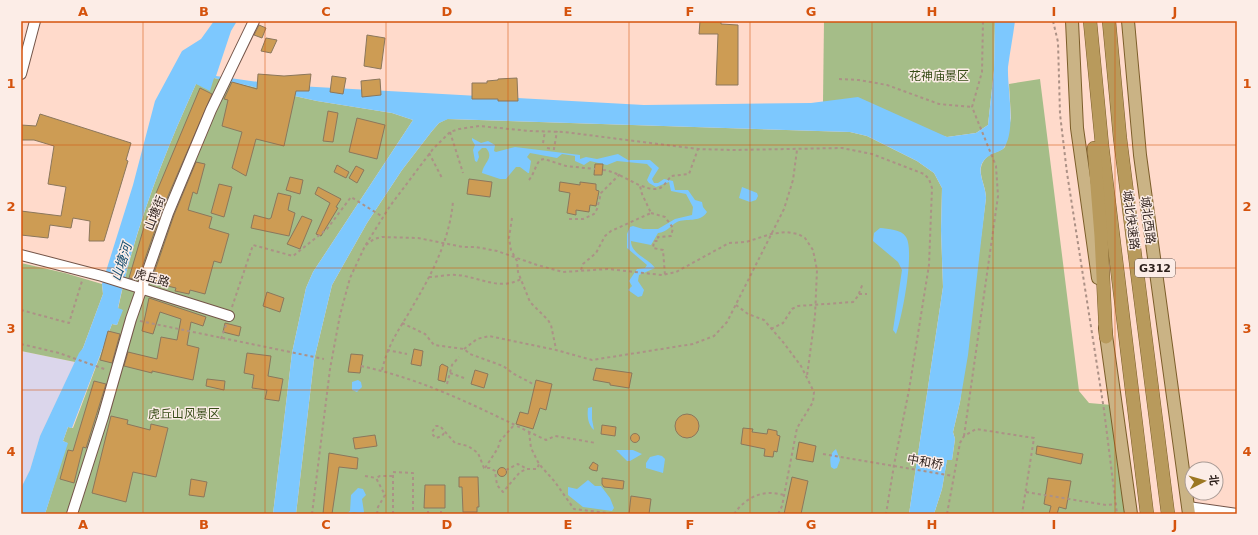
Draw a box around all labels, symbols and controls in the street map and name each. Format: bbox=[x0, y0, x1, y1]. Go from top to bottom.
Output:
text: A bbox=[78, 4, 88, 19]
text: B bbox=[199, 4, 209, 19]
text: C bbox=[321, 4, 331, 19]
text: D bbox=[442, 4, 453, 19]
text: E bbox=[564, 4, 572, 19]
text: F bbox=[686, 4, 694, 19]
text: G bbox=[806, 4, 816, 19]
text: H bbox=[927, 4, 937, 19]
text: I bbox=[1052, 4, 1056, 19]
text: J bbox=[1172, 4, 1177, 19]
park label: 花神庙景区 bbox=[909, 69, 969, 83]
text: 1 bbox=[6, 76, 16, 91]
text: 1 bbox=[1242, 76, 1252, 91]
street label: 城北快速路 bbox=[1120, 189, 1142, 251]
street label: 山塘街 bbox=[142, 194, 168, 232]
street label: 城北西路 bbox=[1138, 195, 1158, 245]
text: 2 bbox=[6, 199, 16, 214]
text: 2 bbox=[1242, 199, 1252, 214]
water label: 山塘河 bbox=[108, 238, 136, 283]
road number: G312 bbox=[1135, 259, 1175, 277]
street label: 虎丘路 bbox=[133, 266, 171, 290]
text: 3 bbox=[6, 321, 16, 336]
text: 3 bbox=[1242, 321, 1252, 336]
park label: 虎丘山风景区 bbox=[148, 407, 220, 421]
text: 4 bbox=[6, 444, 16, 459]
text: 4 bbox=[1242, 444, 1252, 459]
street label: 中和桥 bbox=[906, 452, 944, 472]
north arrow bbox=[1184, 461, 1224, 501]
text: 北 bbox=[1206, 474, 1220, 486]
text: A bbox=[78, 517, 88, 532]
text: B bbox=[199, 517, 209, 532]
text: C bbox=[321, 517, 331, 532]
text: D bbox=[442, 517, 453, 532]
text: E bbox=[564, 517, 572, 532]
text: F bbox=[686, 517, 694, 532]
text: G bbox=[806, 517, 816, 532]
text: H bbox=[927, 517, 937, 532]
text: I bbox=[1052, 517, 1056, 532]
text: J bbox=[1172, 517, 1177, 532]

